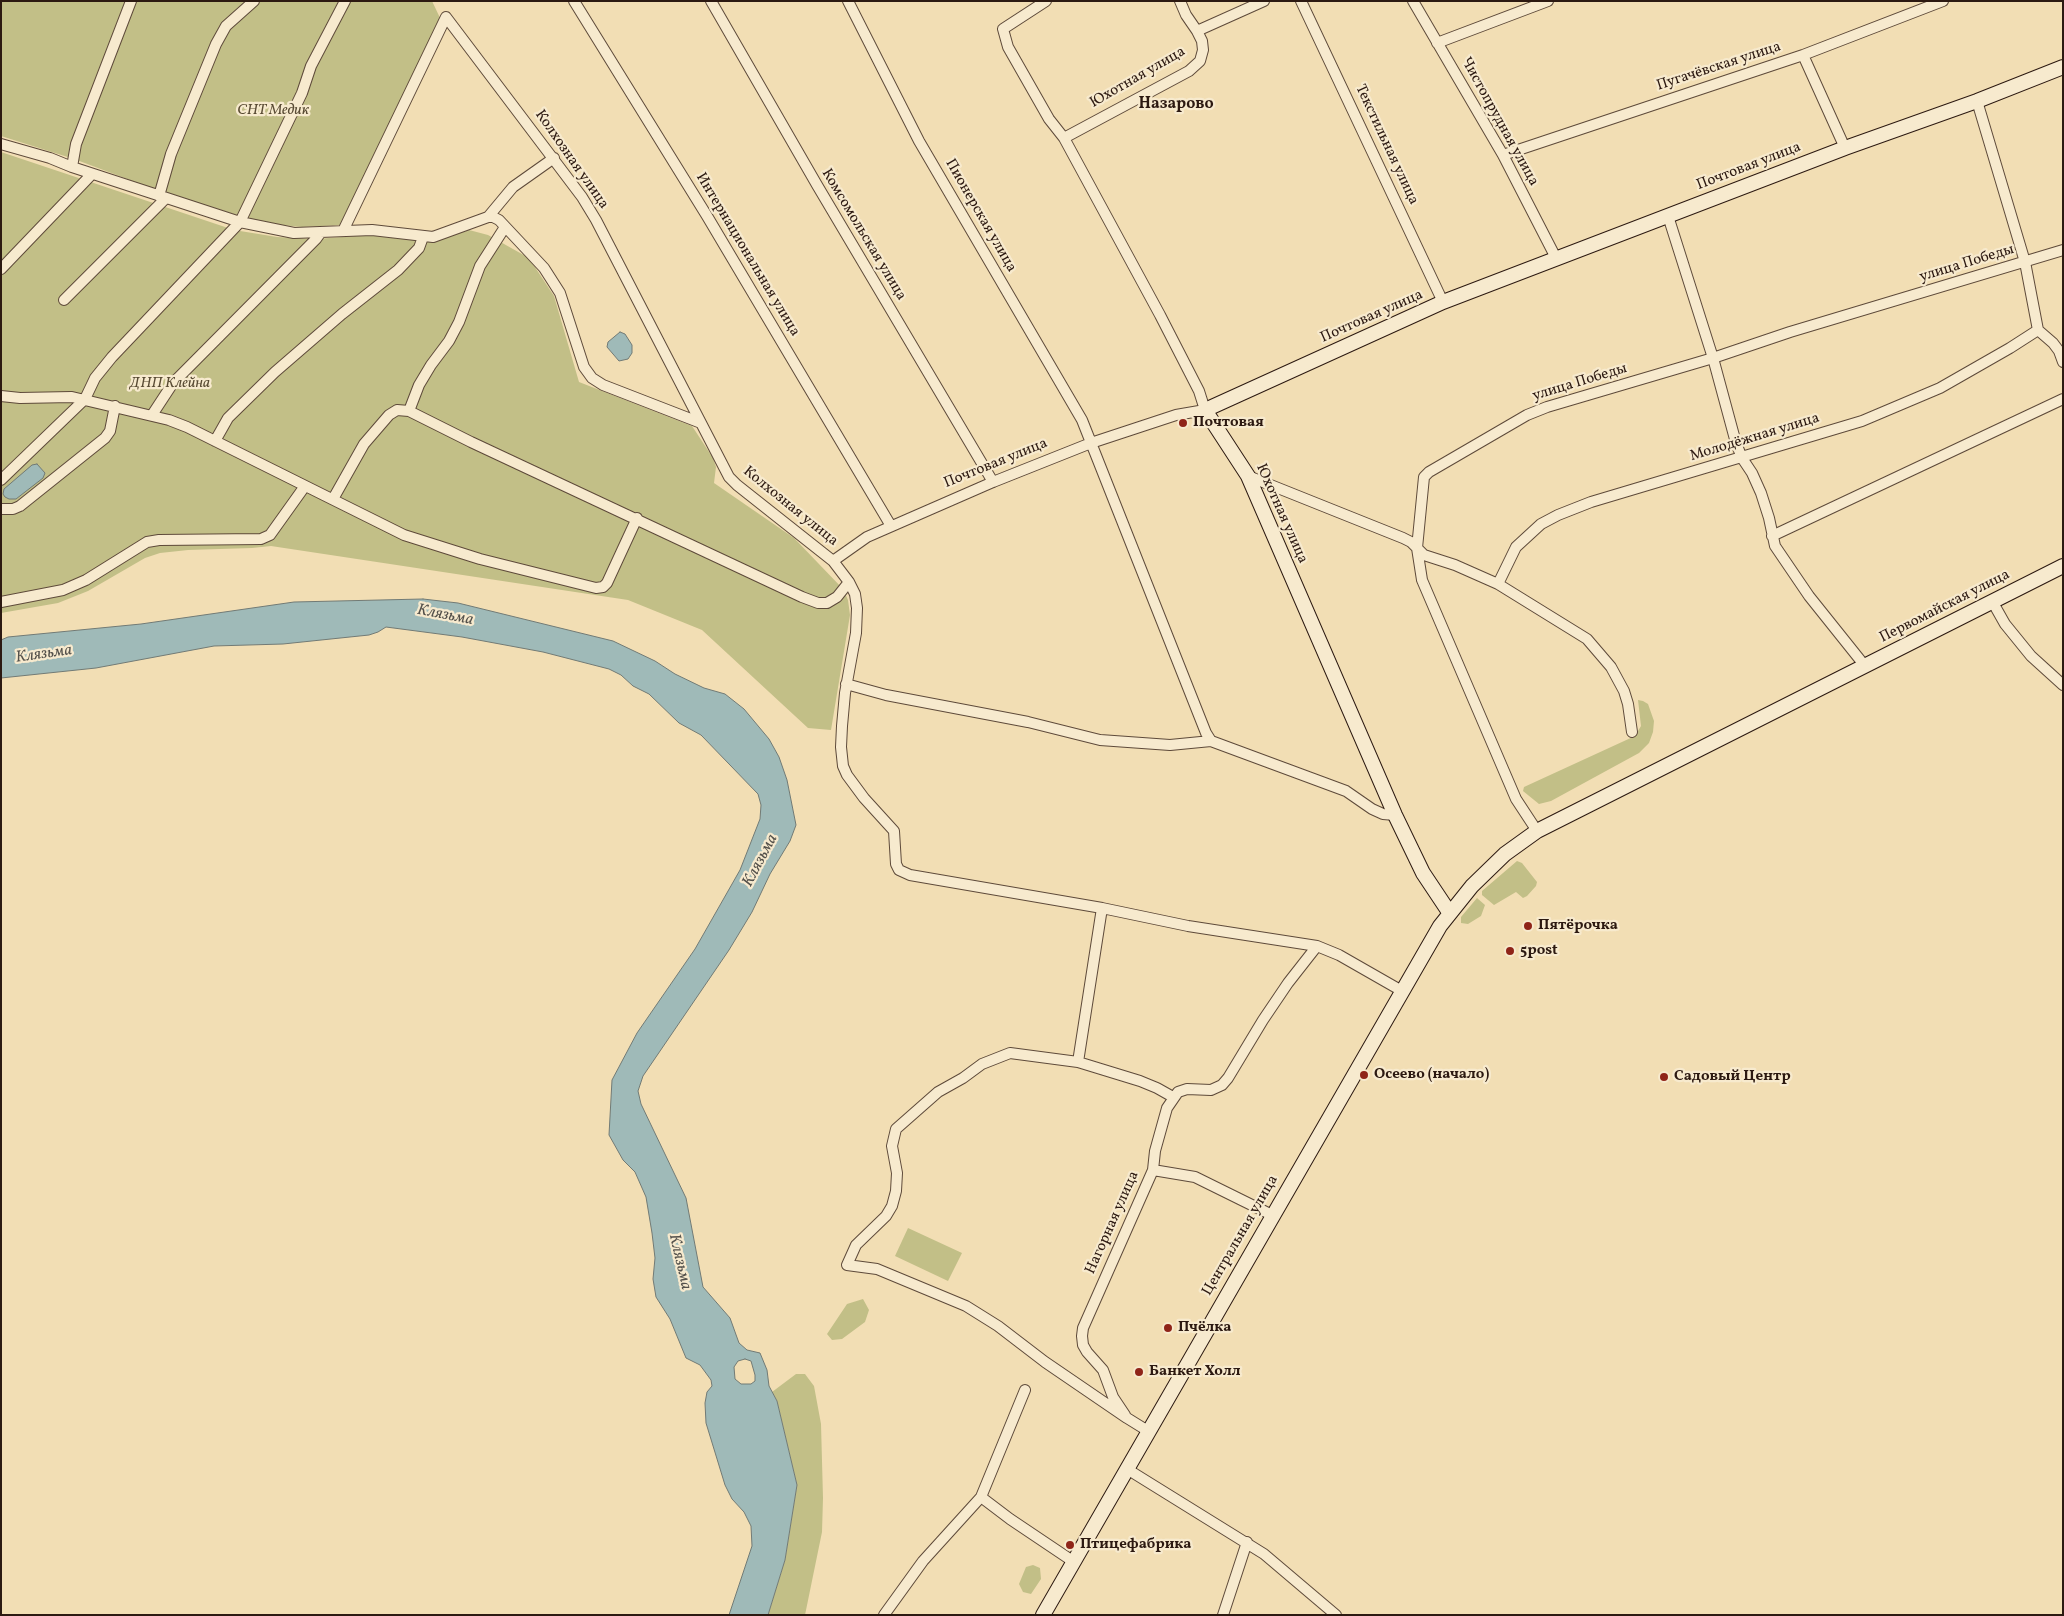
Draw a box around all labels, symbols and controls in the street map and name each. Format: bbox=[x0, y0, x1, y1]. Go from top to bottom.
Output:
street label: Пугачёвская улица bbox=[1655, 38, 1783, 96]
street label: Юхотная улица bbox=[1087, 43, 1189, 113]
street label: Чистопрудная улица bbox=[1456, 54, 1542, 190]
street label: Текстильная улица bbox=[1350, 82, 1422, 208]
district label: Назарово bbox=[1138, 95, 1214, 115]
park label: СНТ Медик bbox=[237, 102, 309, 120]
street label: Колхозная улица bbox=[530, 107, 612, 213]
street label: Почтовая улица bbox=[1694, 139, 1804, 195]
street label: Пионерская улица bbox=[940, 156, 1020, 276]
street label: Комсомольская улица bbox=[817, 166, 909, 304]
street label: Интернациональная улица bbox=[691, 170, 803, 340]
street label: улица Победы bbox=[1918, 241, 2016, 287]
street label: Почтовая улица bbox=[1318, 286, 1426, 348]
street label: улица Победы bbox=[1531, 360, 1629, 406]
park label: ДНП Клейна bbox=[130, 375, 210, 393]
street label: Молодёжная улица bbox=[1688, 410, 1822, 466]
place label: Почтовая bbox=[1193, 414, 1264, 432]
marker: Почтовая bbox=[1177, 417, 1189, 429]
street label: Почтовая улица bbox=[942, 435, 1050, 493]
street label: Юхотная улица bbox=[1251, 461, 1311, 567]
street label: Колхозная улица bbox=[739, 463, 841, 551]
street label: Первомайская улица bbox=[1877, 566, 2013, 648]
water label: Клязьма bbox=[415, 601, 475, 631]
water label: Клязьма bbox=[15, 642, 73, 668]
water label: Клязьма bbox=[739, 831, 783, 891]
place label: Пятёрочка bbox=[1538, 917, 1618, 935]
marker: Пятёрочка bbox=[1522, 920, 1534, 932]
place label: 5post bbox=[1520, 942, 1558, 960]
marker: 5post bbox=[1504, 945, 1516, 957]
place label: Осеево (начало) bbox=[1374, 1066, 1489, 1084]
place label: Садовый Центр bbox=[1674, 1068, 1791, 1086]
marker: Осеево (начало) bbox=[1358, 1069, 1370, 1081]
marker: Садовый Центр bbox=[1658, 1071, 1670, 1083]
street label: Нагорная улица bbox=[1082, 1169, 1144, 1277]
street label: Центральная улица bbox=[1199, 1173, 1283, 1299]
water label: Клязьма bbox=[663, 1232, 695, 1292]
place label: Пчёлка bbox=[1178, 1319, 1232, 1337]
marker: Пчёлка bbox=[1162, 1322, 1174, 1334]
place label: Банкет Холл bbox=[1149, 1363, 1241, 1381]
marker: Банкет Холл bbox=[1133, 1366, 1145, 1378]
place label: Птицефабрика bbox=[1080, 1536, 1191, 1554]
marker: Птицефабрика bbox=[1064, 1539, 1076, 1551]

